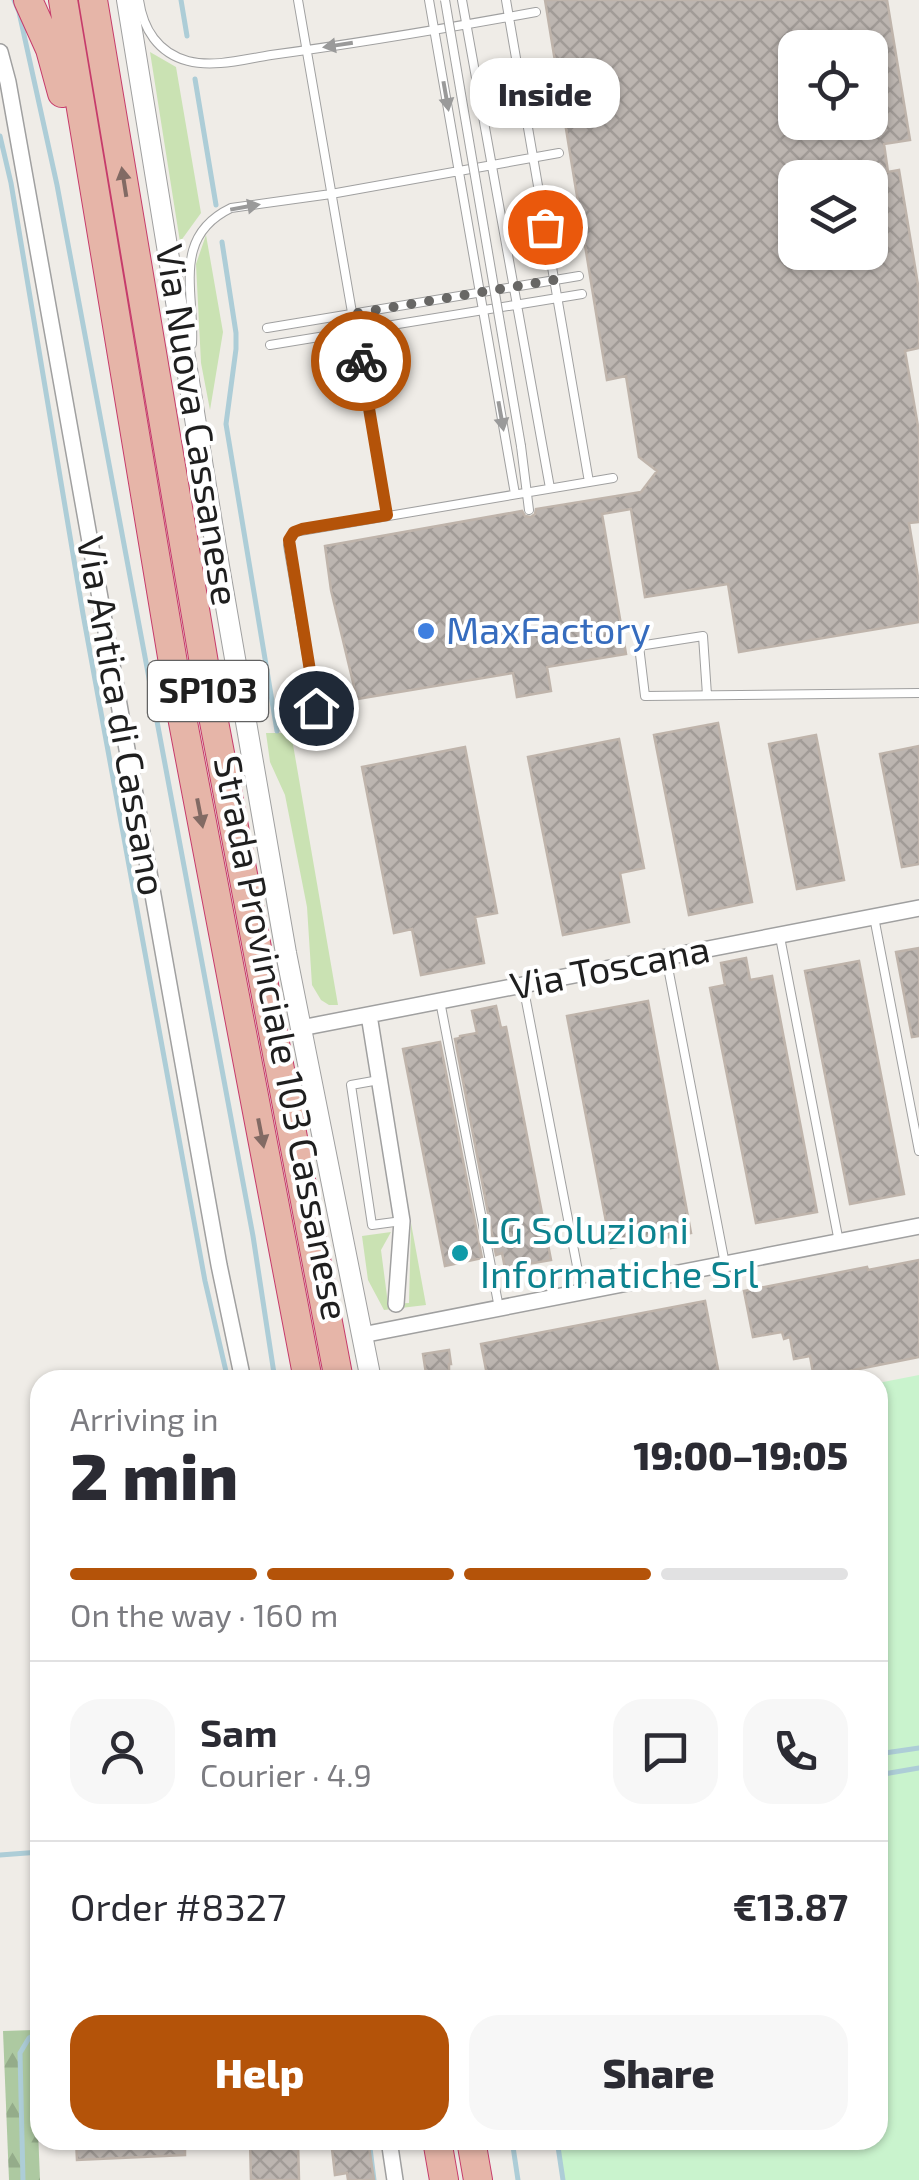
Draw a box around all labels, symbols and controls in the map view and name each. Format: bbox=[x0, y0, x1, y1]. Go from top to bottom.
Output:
map controls bbox=[778, 30, 888, 270]
button: locate bbox=[778, 30, 888, 140]
one-way arrow bbox=[321, 38, 353, 53]
callout: Inside bbox=[470, 57, 620, 127]
text: Inside bbox=[498, 74, 592, 112]
one-way arrow bbox=[439, 81, 454, 112]
button: layers bbox=[778, 160, 888, 270]
one-way arrow bbox=[115, 166, 131, 197]
pin bbox=[503, 185, 588, 270]
one-way arrow bbox=[230, 199, 261, 214]
icon: bag bbox=[518, 200, 573, 255]
street label: Via Nuova Cassanese bbox=[148, 241, 250, 609]
courier bbox=[311, 311, 411, 411]
icon: bike bbox=[334, 334, 389, 389]
one-way arrow bbox=[494, 401, 509, 432]
street label: Via Antica di Cassano bbox=[69, 532, 177, 899]
place label: MaxFactory bbox=[446, 606, 651, 652]
marker: MaxFactory bbox=[415, 620, 437, 642]
road number: SP103 bbox=[148, 661, 268, 721]
pin bbox=[274, 666, 359, 751]
icon: home bbox=[289, 681, 344, 736]
street label: Strada Provinciale 103 Cassanese bbox=[206, 752, 360, 1324]
one-way arrow bbox=[193, 798, 208, 829]
street label: Via Toscana bbox=[506, 924, 713, 1008]
one-way arrow bbox=[254, 1117, 269, 1149]
place label: LG Soluzioni Informatiche Srl bbox=[480, 1206, 758, 1296]
marker: LG Soluzioni Informatiche Srl bbox=[449, 1242, 471, 1264]
text: Arriving in bbox=[70, 1399, 219, 1437]
text: 19:00–19:05 bbox=[633, 1432, 848, 1478]
text: 2 min bbox=[70, 1435, 238, 1513]
text: On the way · 160 m bbox=[70, 1595, 338, 1633]
button: person bbox=[70, 1699, 175, 1804]
button: chat bbox=[613, 1699, 718, 1804]
button: phone bbox=[743, 1699, 848, 1804]
text: Sam bbox=[200, 1709, 277, 1755]
text: Courier · 4.9 bbox=[200, 1755, 372, 1793]
text: Order #8327 bbox=[70, 1883, 286, 1929]
text: €13.87 bbox=[733, 1883, 848, 1929]
button: Help bbox=[70, 2015, 449, 2130]
button: Share bbox=[469, 2015, 848, 2130]

